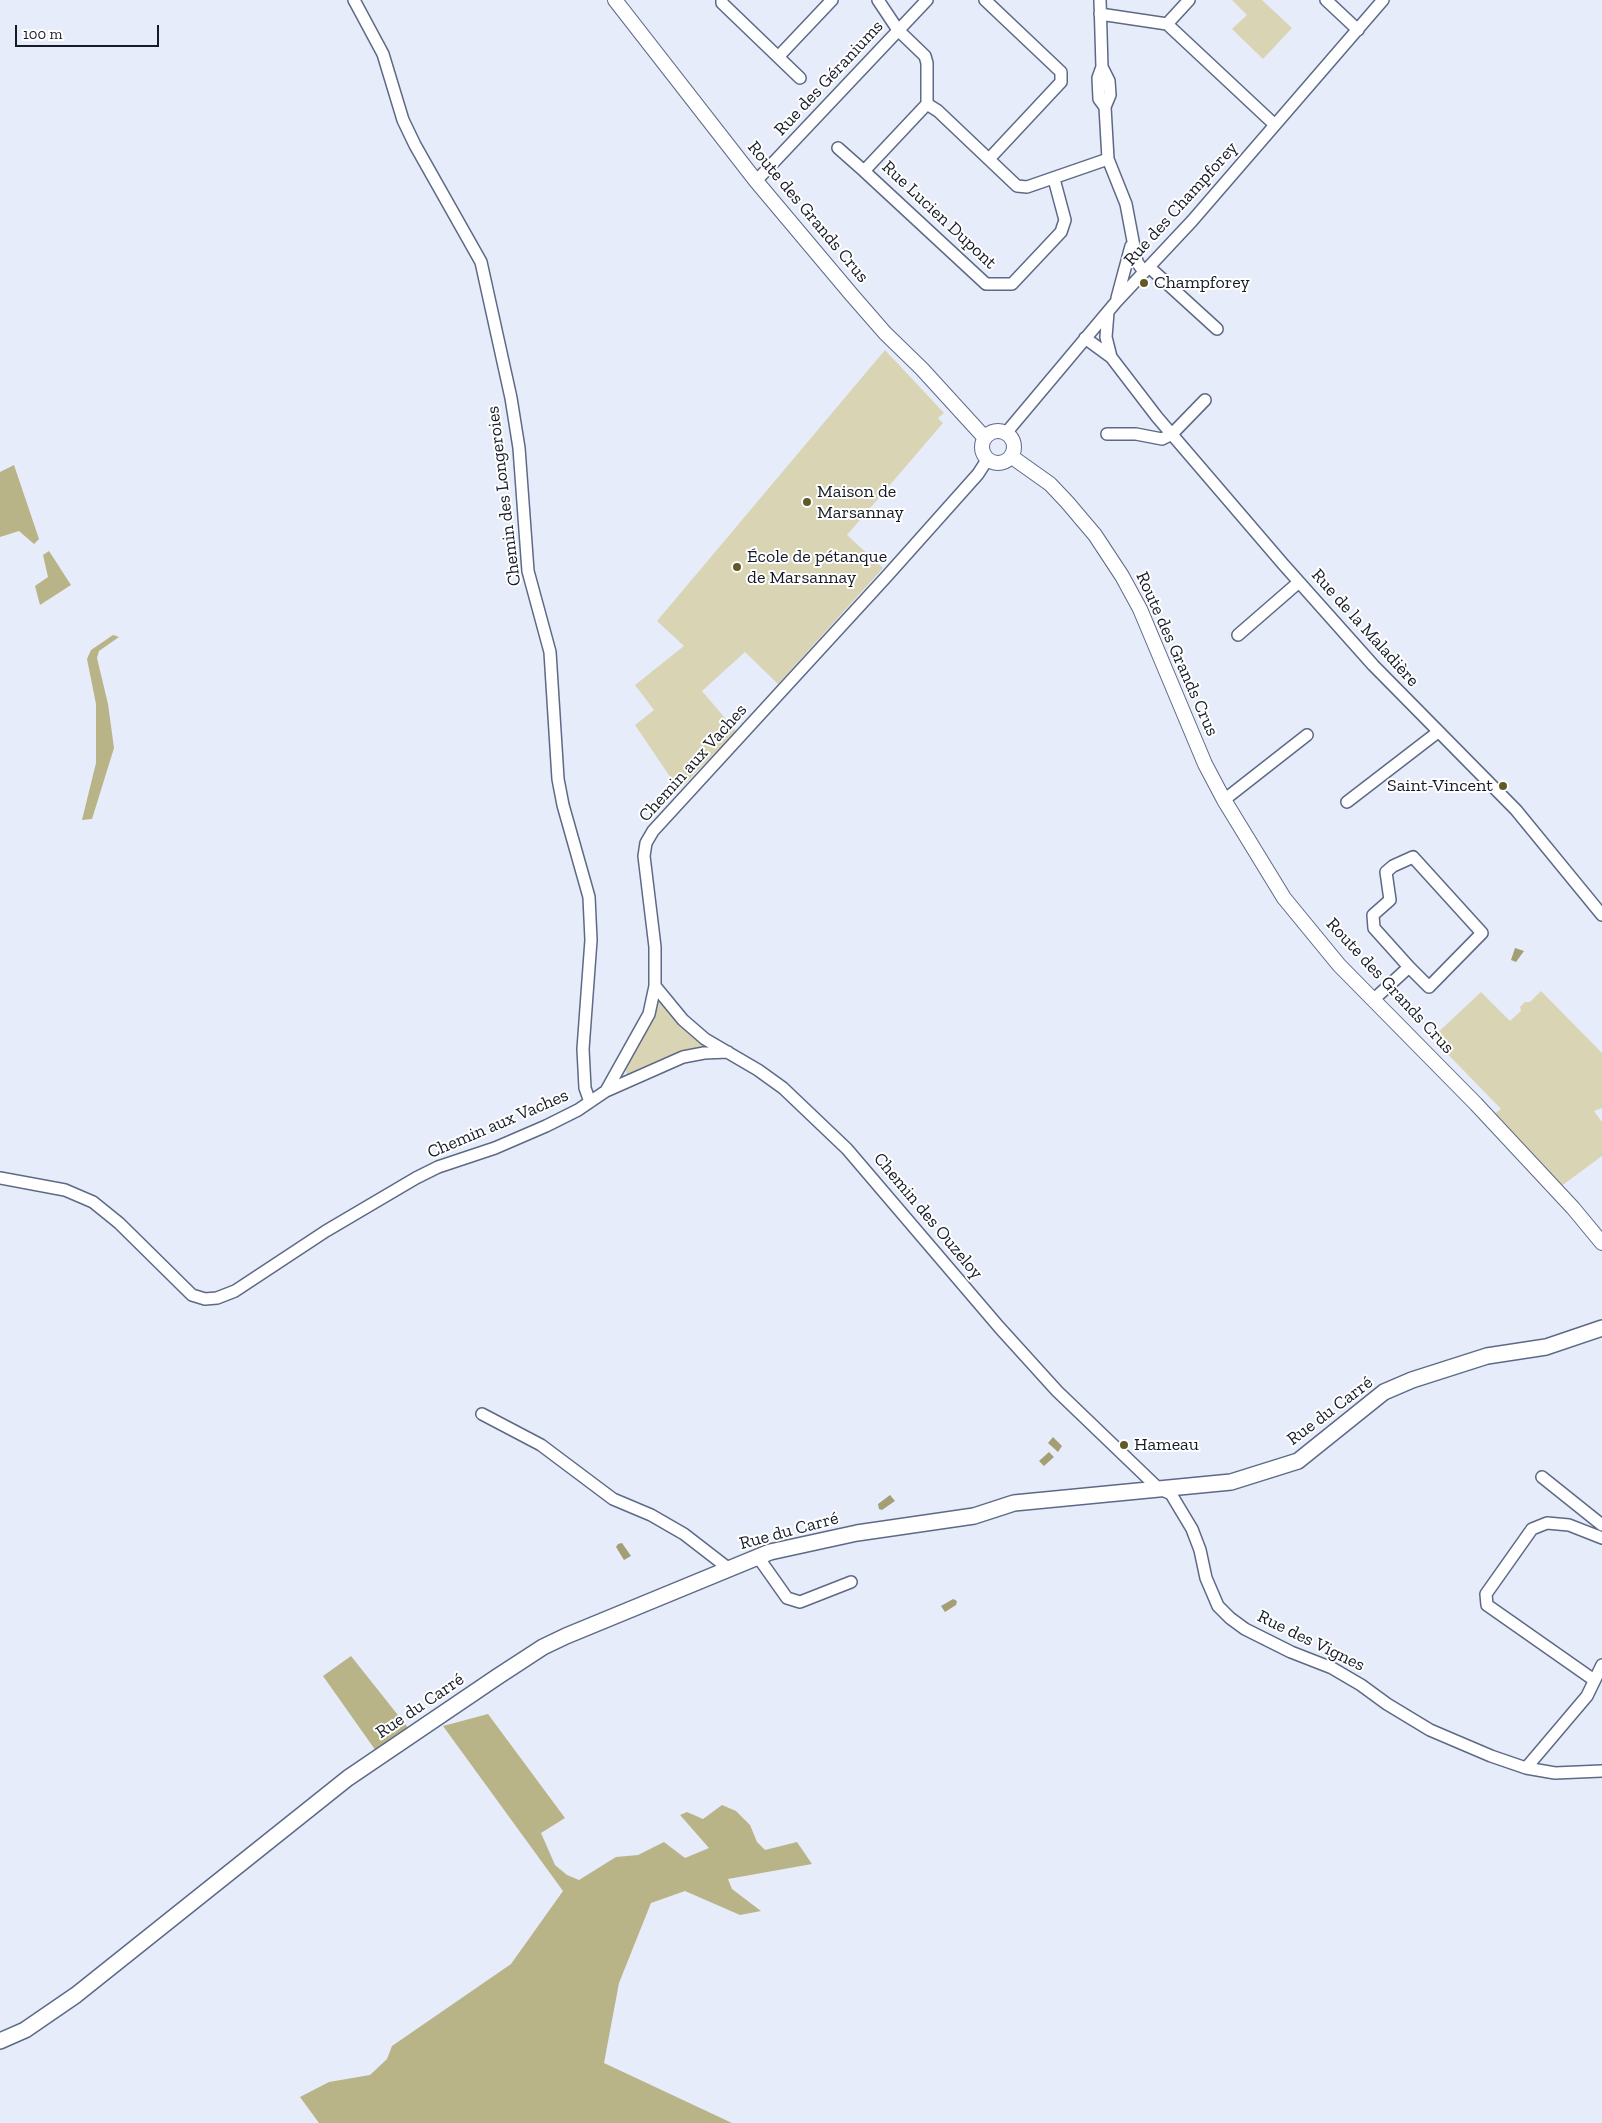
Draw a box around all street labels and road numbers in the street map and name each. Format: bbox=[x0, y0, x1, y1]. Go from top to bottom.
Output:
street label: Rue des Géraniums bbox=[770, 16, 888, 140]
street label: Route des Grands Crus bbox=[743, 137, 873, 287]
street label: Rue des Champforey bbox=[1120, 137, 1242, 271]
street label: Rue Lucien Dupont bbox=[877, 156, 1001, 274]
street label: Chemin des Longeroies bbox=[482, 405, 526, 587]
street label: Rue de la Maladière bbox=[1306, 565, 1424, 691]
street label: Route des Grands Crus bbox=[1131, 568, 1223, 740]
street label: Chemin aux Vaches bbox=[634, 700, 752, 826]
street label: Route des Grands Crus bbox=[1321, 914, 1459, 1058]
street label: Chemin aux Vaches bbox=[424, 1085, 572, 1163]
street label: Chemin des Ouzeloy bbox=[869, 1148, 987, 1284]
street label: Rue du Carré bbox=[1283, 1372, 1377, 1450]
street label: Rue du Carré bbox=[737, 1507, 841, 1555]
street label: Rue des Vignes bbox=[1254, 1606, 1368, 1676]
street label: Rue du Carré bbox=[372, 1669, 468, 1743]

